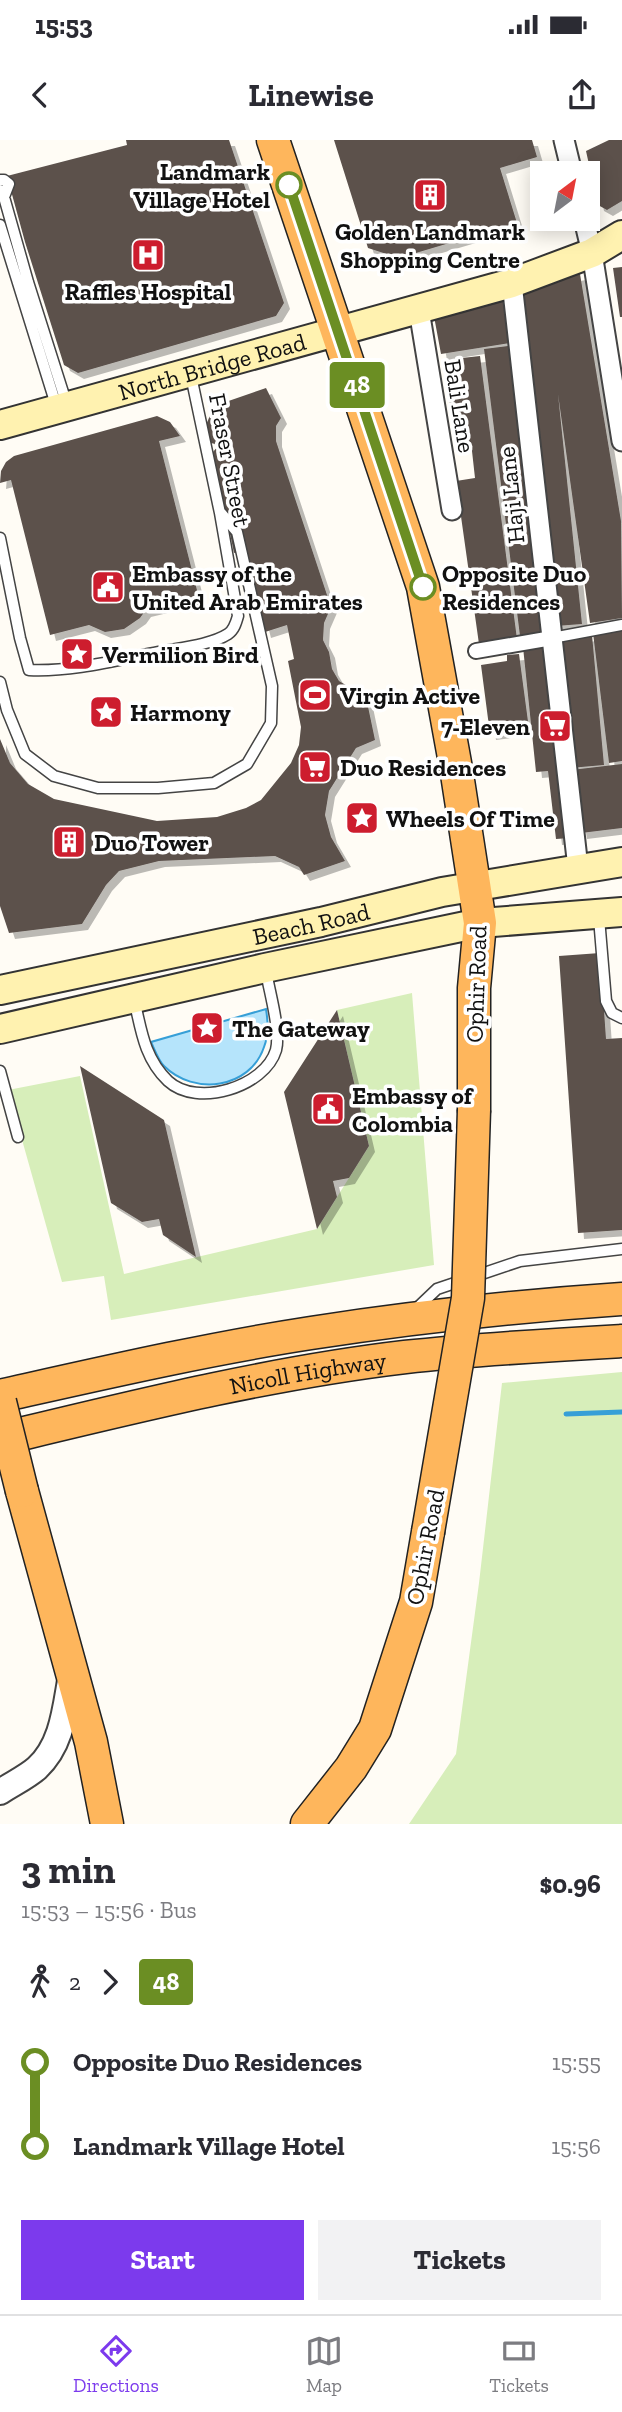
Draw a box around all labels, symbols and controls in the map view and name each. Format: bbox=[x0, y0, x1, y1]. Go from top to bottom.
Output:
text: 15:53 bbox=[35, 9, 93, 41]
icon: back bbox=[21, 76, 59, 114]
text: Linewise bbox=[248, 76, 374, 114]
icon: share bbox=[563, 76, 601, 114]
place label: Landmark Village Hotel bbox=[133, 157, 270, 214]
north arrow bbox=[530, 161, 600, 231]
map controls bbox=[530, 161, 600, 231]
marker: Landmark Village Hotel bbox=[276, 172, 302, 198]
building icon: Golden Landmark Shopping Centre bbox=[411, 176, 449, 214]
place label: Golden Landmark Shopping Centre bbox=[335, 217, 525, 274]
hospital icon: Raffles Hospital bbox=[129, 236, 167, 274]
place label: Raffles Hospital bbox=[65, 277, 232, 306]
street label: North Bridge Road bbox=[115, 326, 309, 406]
street label: Bali Lane bbox=[438, 357, 482, 455]
line badge: 48 bbox=[326, 362, 388, 408]
text: 48 bbox=[344, 370, 370, 399]
street label: Fraser Street bbox=[203, 391, 257, 529]
street label: Haji Lane bbox=[491, 445, 531, 545]
place label: Embassy of the United Arab Emirates bbox=[132, 559, 363, 616]
place label: Opposite Duo Residences bbox=[442, 559, 587, 616]
public building icon: Embassy of the United Arab Emirates bbox=[89, 568, 127, 606]
marker: Opposite Duo Residences bbox=[410, 574, 436, 600]
place icon: Vermilion Bird bbox=[58, 635, 96, 673]
place label: Vermilion Bird bbox=[102, 640, 259, 669]
sports icon: Virgin Active bbox=[296, 676, 334, 714]
place label: Virgin Active bbox=[340, 681, 481, 710]
place icon: Harmony bbox=[87, 693, 125, 731]
place label: Harmony bbox=[130, 698, 231, 727]
supermarket icon: 7-Eleven bbox=[536, 707, 574, 745]
place label: 7-Eleven bbox=[441, 712, 530, 741]
supermarket icon: Duo Residences bbox=[296, 748, 334, 786]
place label: Duo Residences bbox=[340, 753, 506, 782]
place icon: Wheels Of Time bbox=[343, 799, 381, 837]
place label: Wheels Of Time bbox=[386, 804, 555, 833]
building icon: Duo Tower bbox=[50, 823, 88, 861]
place label: Duo Tower bbox=[94, 828, 209, 857]
street label: Beach Road bbox=[250, 896, 372, 951]
street label: Ophir Road bbox=[459, 925, 493, 1043]
place icon: The Gateway bbox=[188, 1009, 226, 1047]
place label: The Gateway bbox=[232, 1014, 370, 1043]
place label: Embassy of Colombia bbox=[352, 1081, 475, 1138]
public building icon: Embassy of Colombia bbox=[309, 1090, 347, 1128]
street label: Nicoll Highway bbox=[227, 1345, 389, 1400]
street label: Ophir Road bbox=[400, 1487, 450, 1607]
text: 3 min bbox=[21, 1847, 116, 1893]
text: $0.96 bbox=[539, 1868, 601, 1900]
text: 15:53 – 15:56 · Bus bbox=[21, 1896, 197, 1924]
icon: walk bbox=[21, 1963, 59, 2001]
icon: forward bbox=[91, 1963, 129, 2001]
text: 48 bbox=[153, 1967, 179, 1996]
text: 2 bbox=[69, 1968, 81, 1996]
text: Opposite Duo Residences bbox=[73, 2046, 362, 2078]
text: 15:55 bbox=[552, 2048, 601, 2076]
text: Landmark Village Hotel bbox=[73, 2130, 345, 2162]
text: 15:56 bbox=[551, 2132, 601, 2160]
button: Start bbox=[21, 2220, 304, 2300]
button: Tickets bbox=[318, 2220, 601, 2300]
tab: Directions bbox=[73, 2332, 159, 2397]
tab: Map bbox=[305, 2332, 343, 2397]
tab: Tickets bbox=[489, 2332, 549, 2397]

